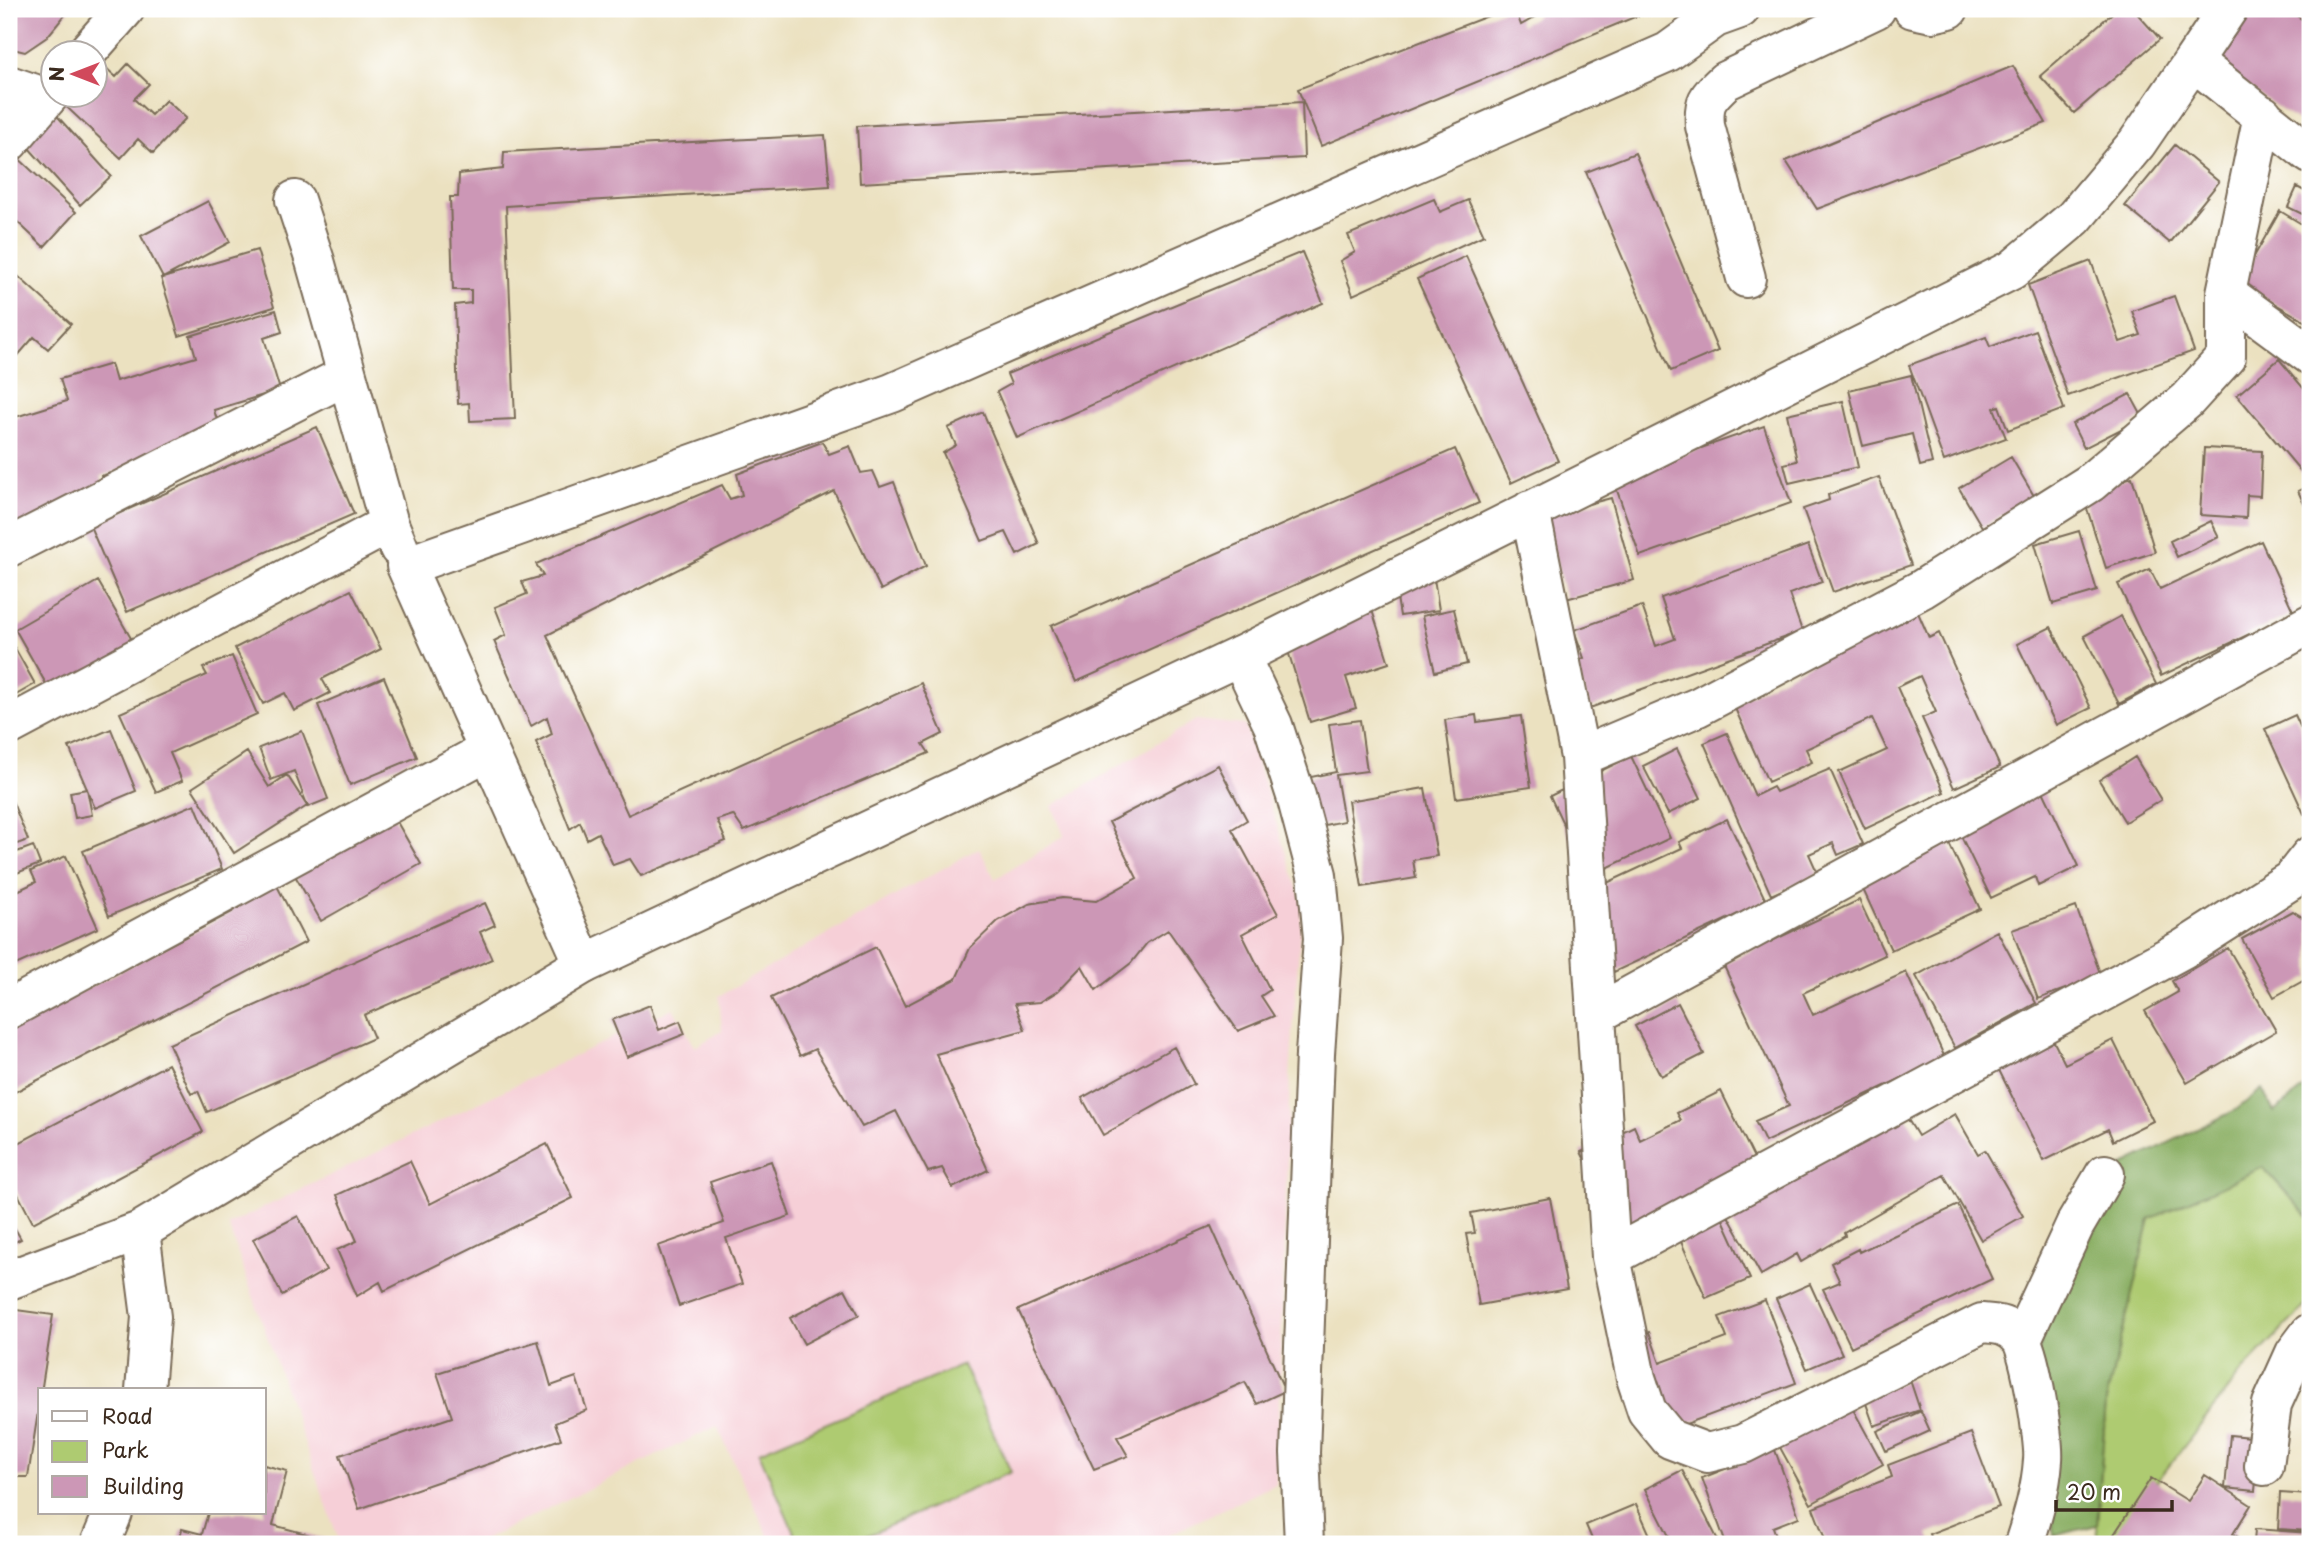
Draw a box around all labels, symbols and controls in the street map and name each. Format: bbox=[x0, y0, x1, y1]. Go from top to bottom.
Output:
north arrow bbox=[38, 38, 108, 108]
text: N bbox=[42, 66, 70, 82]
legend bbox=[38, 1388, 266, 1514]
text: Road bbox=[102, 1399, 153, 1431]
text: Park bbox=[102, 1433, 149, 1465]
text: Building bbox=[102, 1469, 184, 1501]
scale bar bbox=[2056, 1469, 2172, 1513]
text: 20 m bbox=[2067, 1475, 2121, 1507]

